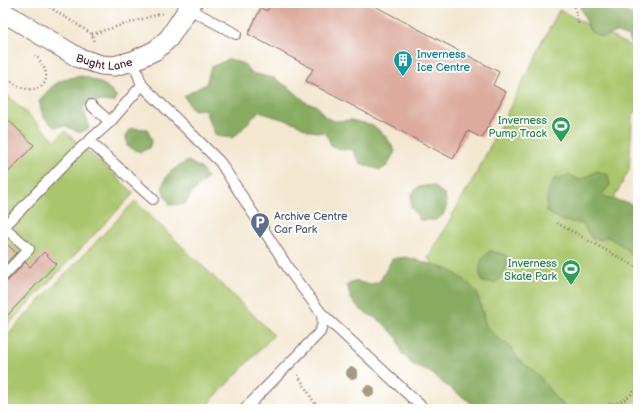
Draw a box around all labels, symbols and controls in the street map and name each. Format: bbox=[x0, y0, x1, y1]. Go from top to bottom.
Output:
place label: Inverness Ice Centre bbox=[417, 48, 470, 74]
building icon: Inverness Ice Centre bbox=[392, 49, 414, 77]
street label: Bught Lane bbox=[74, 51, 134, 73]
place label: Inverness Pump Track bbox=[489, 114, 548, 140]
sports icon: Inverness Pump Track bbox=[550, 115, 572, 143]
place label: Archive Centre Car Park bbox=[274, 210, 348, 236]
parking icon: Archive Centre Car Park bbox=[249, 211, 271, 239]
place label: Inverness Skate Park bbox=[504, 257, 558, 283]
sports icon: Inverness Skate Park bbox=[560, 258, 582, 286]

